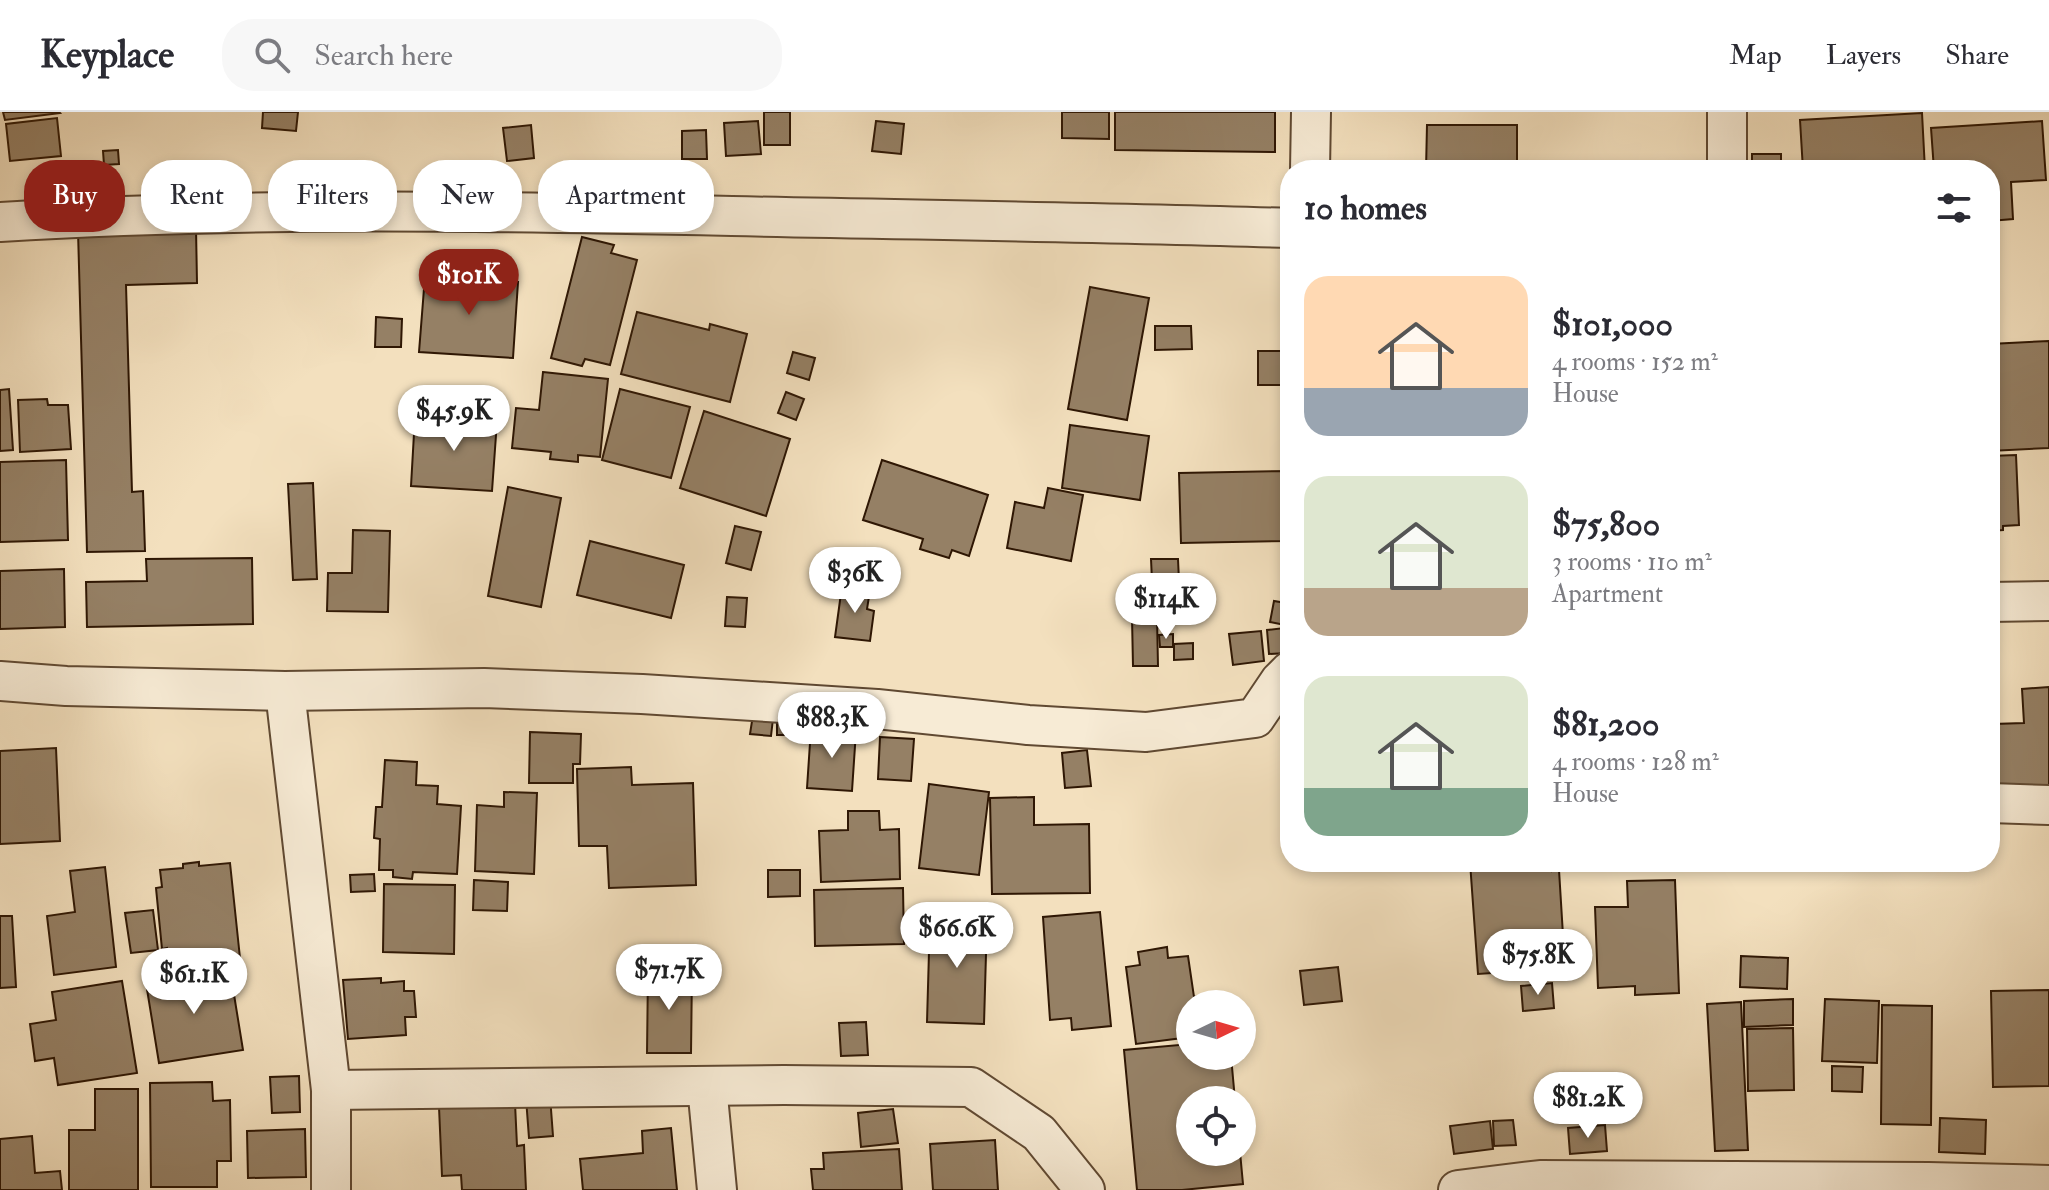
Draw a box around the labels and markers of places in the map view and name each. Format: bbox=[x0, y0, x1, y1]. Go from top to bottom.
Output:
pin: $101K bbox=[413, 249, 525, 317]
pin: $45.9K bbox=[389, 385, 519, 453]
pin: $36K bbox=[808, 547, 902, 615]
pin: $114K bbox=[1110, 573, 1222, 641]
pin: $88.3K bbox=[767, 692, 897, 760]
pin: $66.6K bbox=[892, 902, 1022, 970]
pin: $75.8K bbox=[1473, 929, 1603, 997]
pin: $71.7K bbox=[604, 944, 734, 1012]
pin: $61.1K bbox=[129, 948, 259, 1016]
pin: $81.2K bbox=[1523, 1072, 1653, 1140]

